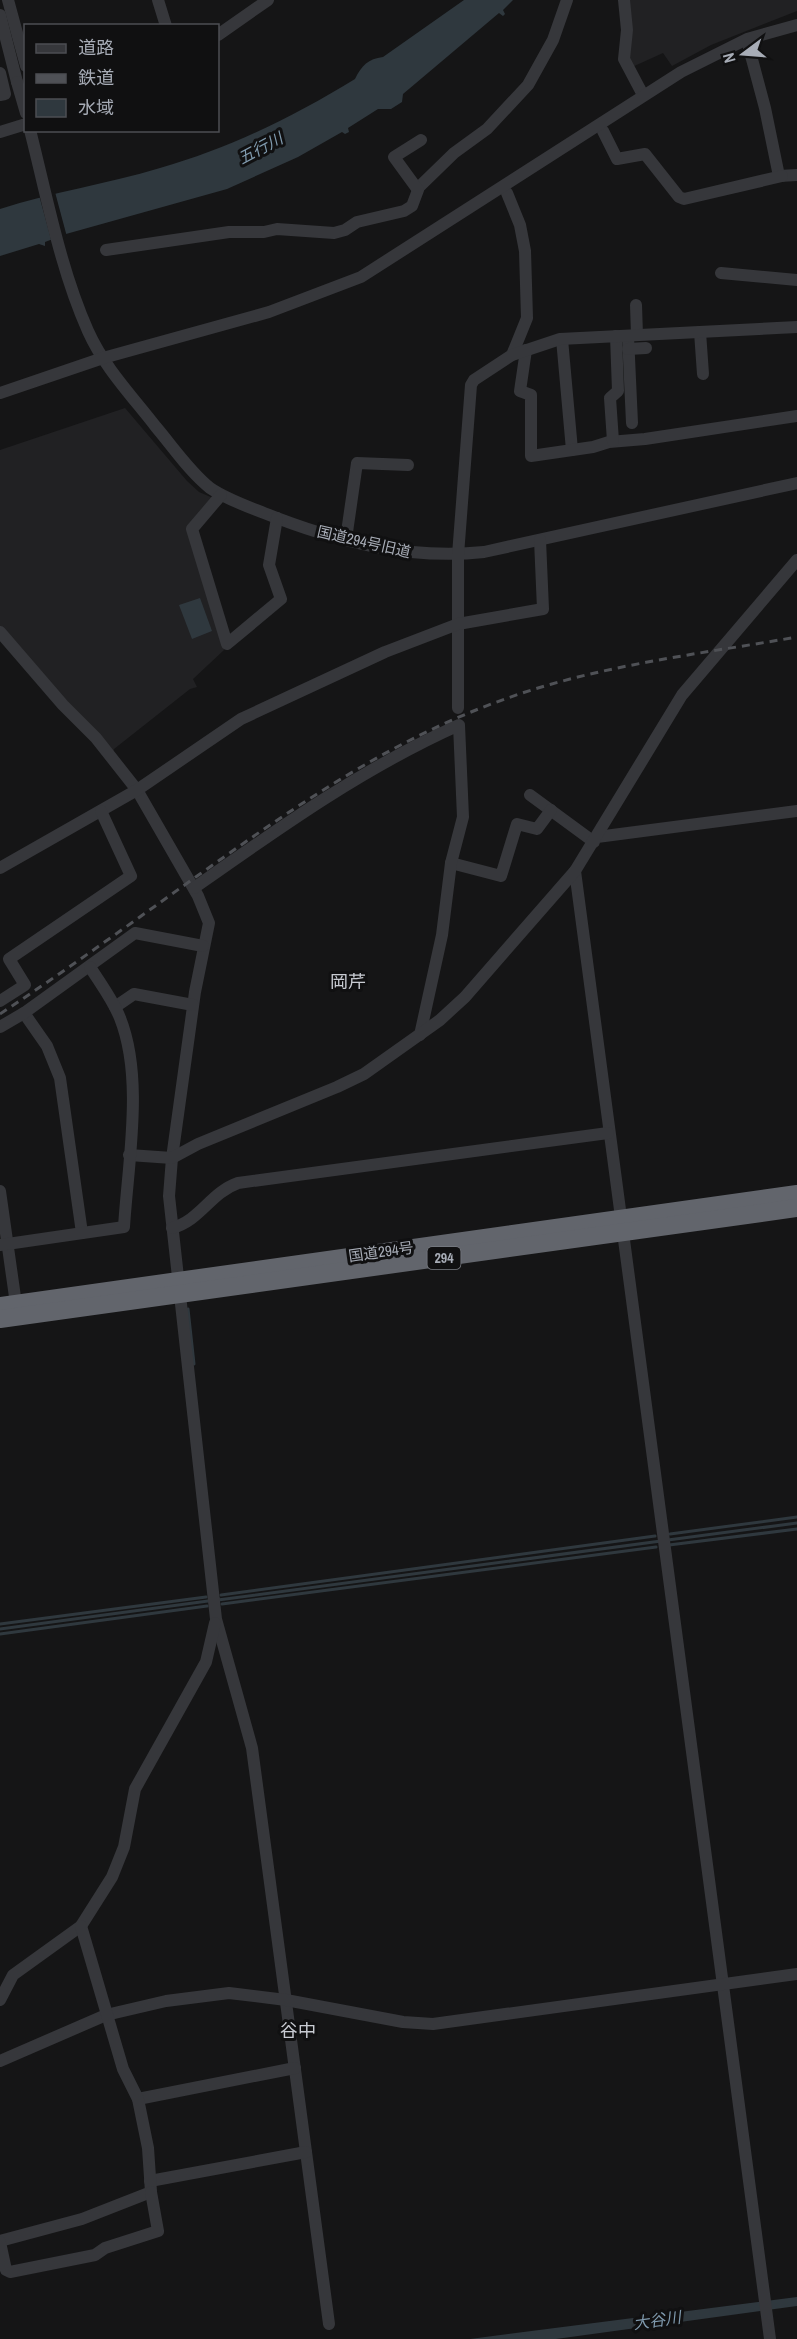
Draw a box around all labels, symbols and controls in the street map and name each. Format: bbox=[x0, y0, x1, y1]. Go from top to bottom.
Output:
legend bbox=[24, 24, 219, 132]
north arrow bbox=[713, 24, 773, 84]
text: 道路 bbox=[78, 35, 114, 60]
text: N bbox=[717, 51, 740, 66]
text: 鉄道 bbox=[78, 65, 114, 90]
text: 水域 bbox=[78, 95, 114, 120]
water label: 五行川 bbox=[234, 126, 288, 169]
street label: 国道294号旧道 bbox=[315, 521, 413, 562]
district label: 岡芹 bbox=[330, 969, 366, 994]
street label: 国道294号 bbox=[347, 1237, 415, 1266]
road number: 294 bbox=[428, 1247, 460, 1269]
district label: 谷中 bbox=[280, 2018, 316, 2043]
water label: 大谷川 bbox=[632, 2305, 684, 2334]

